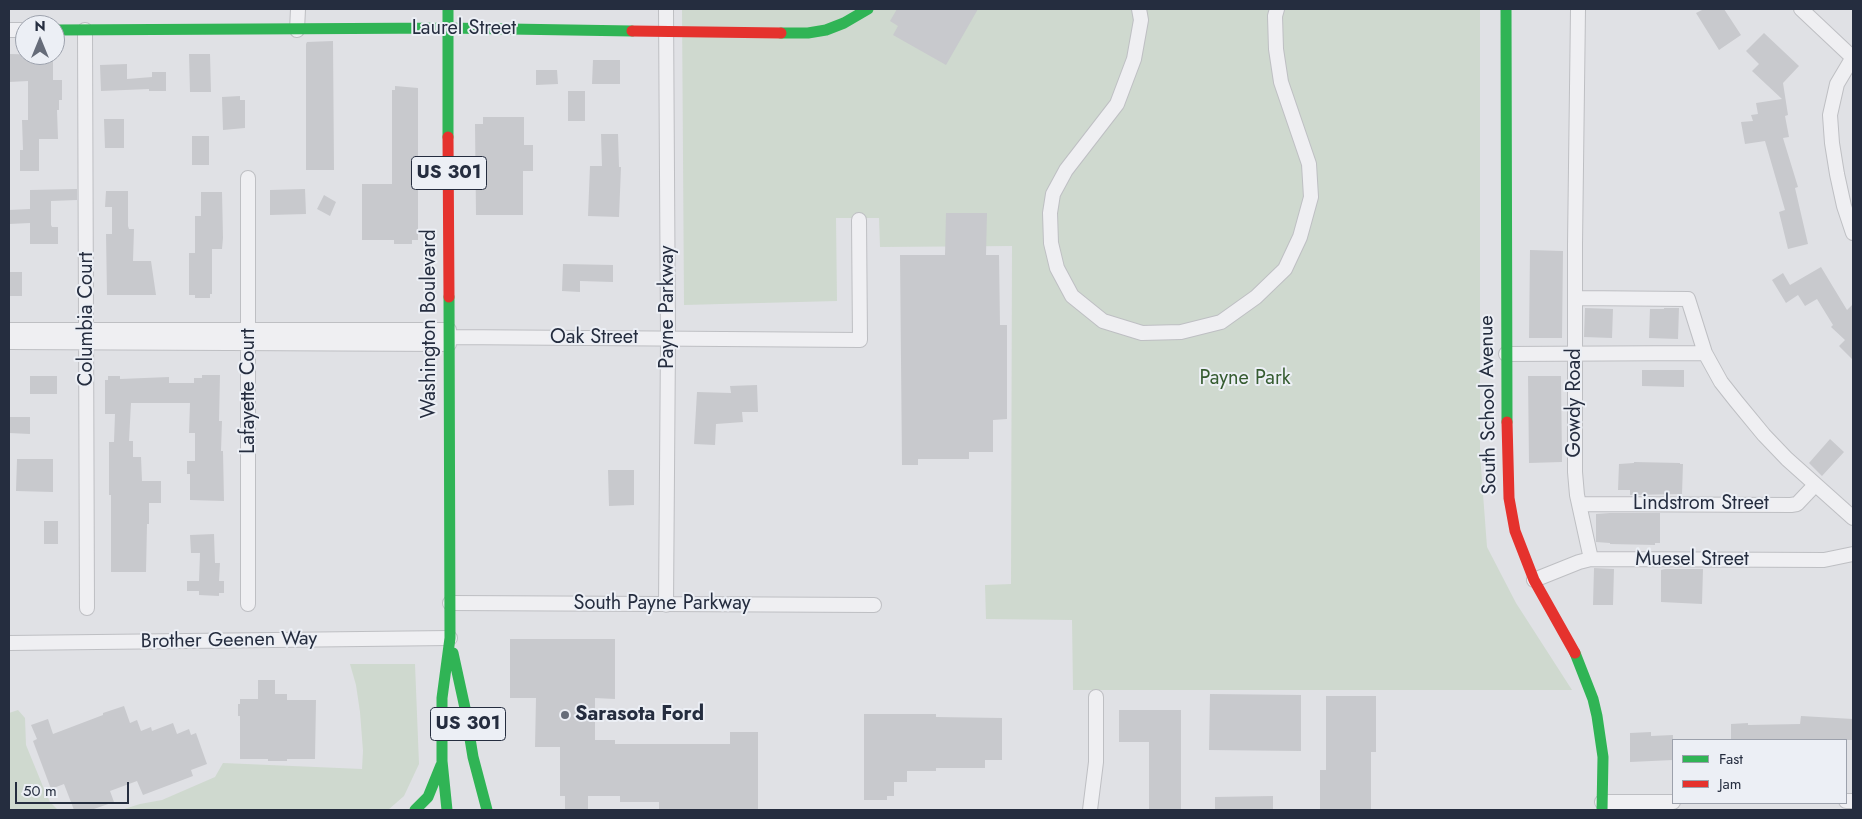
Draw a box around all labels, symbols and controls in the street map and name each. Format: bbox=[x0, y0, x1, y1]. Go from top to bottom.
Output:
north arrow bbox=[15, 15, 65, 65]
text: N bbox=[34, 16, 46, 36]
street label: Laurel Street bbox=[412, 17, 516, 41]
road number: US 301 bbox=[412, 156, 486, 190]
street label: Washington Boulevard bbox=[418, 229, 442, 419]
street label: Payne Parkway bbox=[656, 245, 680, 369]
street label: Columbia Court bbox=[75, 252, 99, 386]
street label: South School Avenue bbox=[1475, 315, 1503, 495]
street label: Oak Street bbox=[550, 326, 638, 350]
street label: Lafayette Court bbox=[237, 328, 261, 454]
street label: Gowdy Road bbox=[1563, 348, 1587, 458]
park label: Payne Park bbox=[1199, 367, 1291, 391]
street label: Lindstrom Street bbox=[1633, 492, 1769, 516]
street label: Muesel Street bbox=[1635, 548, 1749, 572]
street label: South Payne Parkway bbox=[573, 592, 751, 616]
street label: Brother Geenen Way bbox=[140, 627, 318, 655]
place label: Sarasota Ford bbox=[575, 703, 704, 727]
road number: US 301 bbox=[430, 708, 506, 741]
marker: Sarasota Ford bbox=[559, 709, 571, 721]
legend bbox=[1672, 739, 1847, 804]
text: Fast bbox=[1719, 748, 1743, 770]
scale bar bbox=[18, 772, 131, 804]
text: Jam bbox=[1719, 773, 1742, 795]
text: 50 m bbox=[23, 780, 57, 802]

